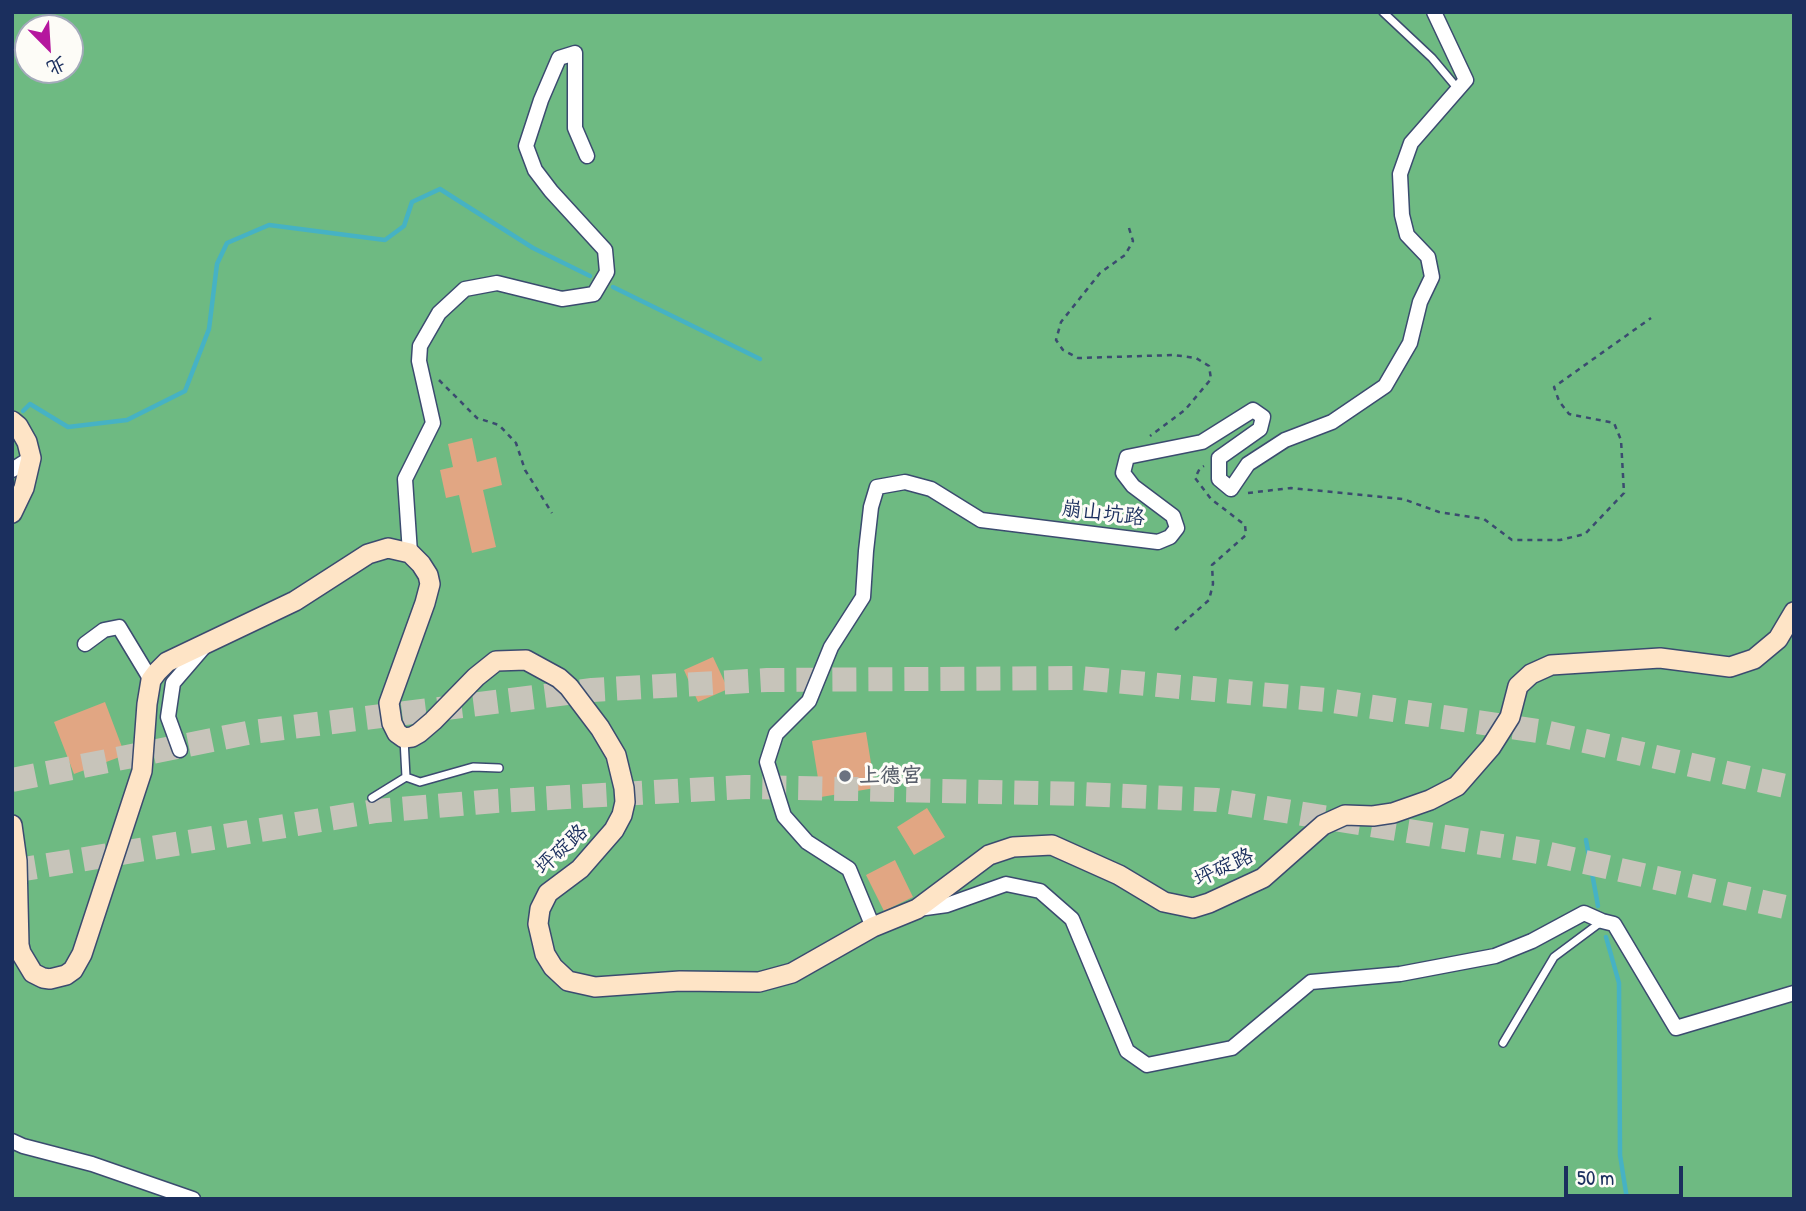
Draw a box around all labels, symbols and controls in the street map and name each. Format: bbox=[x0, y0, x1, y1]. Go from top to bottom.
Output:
north arrow bbox=[14, 14, 84, 84]
text: 北 bbox=[43, 51, 71, 82]
street label: 崩山坑路 bbox=[1060, 496, 1146, 532]
place label: 上德宮 bbox=[859, 763, 922, 789]
marker: 上德宮 bbox=[837, 768, 853, 784]
street label: 坪碇路 bbox=[530, 819, 594, 881]
street label: 坪碇路 bbox=[1190, 843, 1258, 893]
scale bar bbox=[1568, 1152, 1687, 1196]
text: 50 m bbox=[1577, 1163, 1614, 1192]

